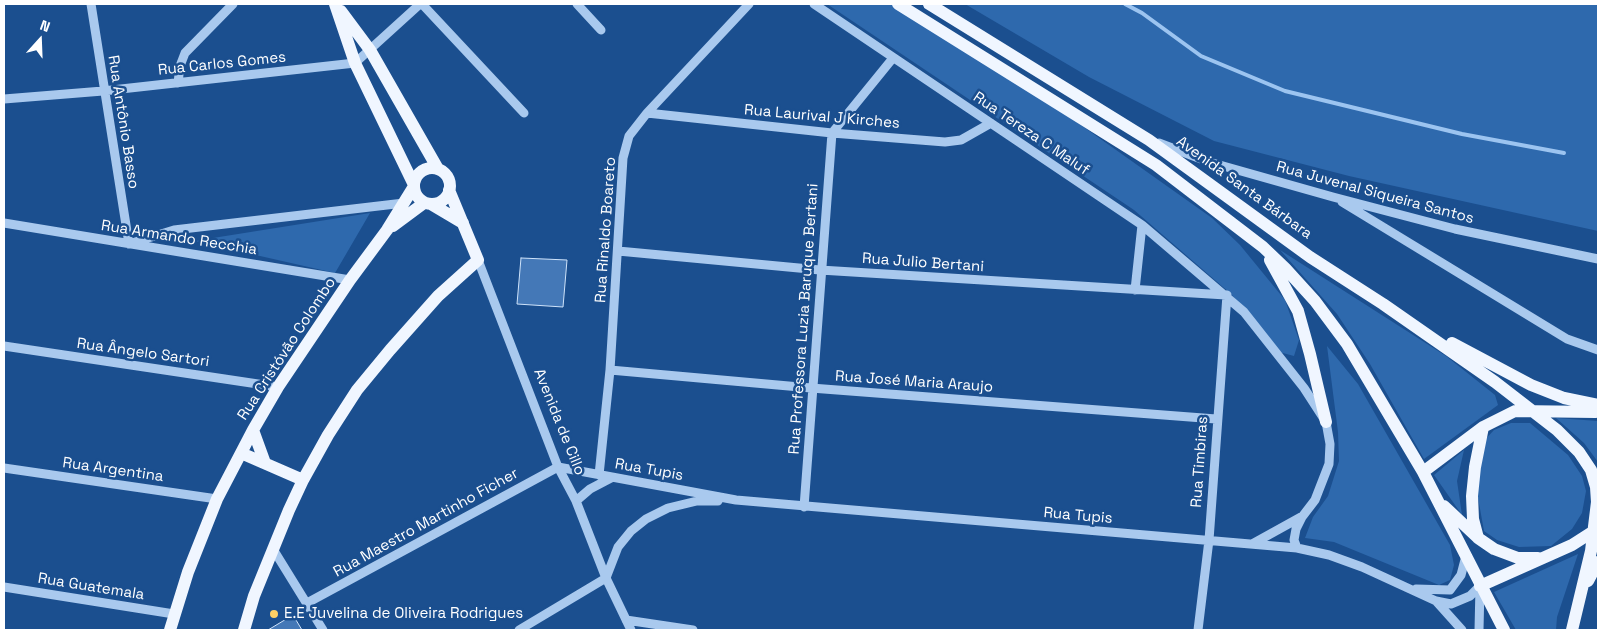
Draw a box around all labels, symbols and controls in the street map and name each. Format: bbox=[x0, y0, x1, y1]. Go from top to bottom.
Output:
north arrow bbox=[15, 15, 65, 65]
text: N bbox=[38, 16, 53, 36]
street label: Rua Carlos Gomes bbox=[157, 48, 287, 80]
street label: Rua Antônio Basso bbox=[104, 54, 142, 190]
street label: Rua Tereza C Maluf bbox=[970, 88, 1092, 180]
street label: Rua Laurival J Kirches bbox=[743, 101, 901, 133]
street label: Avenida Santa Bárbara bbox=[1173, 133, 1315, 243]
street label: Rua Rinaldo Boareto bbox=[592, 156, 620, 304]
street label: Rua Juvenal Siqueira Santos bbox=[1274, 158, 1476, 228]
street label: Rua Professora Luzia Baruque Bertani bbox=[786, 183, 822, 455]
street label: Rua Armando Recchia bbox=[100, 217, 258, 259]
street label: Rua Julio Bertani bbox=[861, 250, 985, 276]
street label: Rua Cristóvão Colombo bbox=[234, 274, 340, 424]
street label: Rua Ângelo Sartori bbox=[76, 335, 210, 371]
street label: Avenida de Cillo bbox=[529, 366, 589, 478]
street label: Rua José Maria Araujo bbox=[834, 367, 994, 397]
street label: Rua Timbiras bbox=[1188, 416, 1212, 508]
street label: Rua Argentina bbox=[61, 454, 165, 486]
street label: Rua Tupis bbox=[613, 455, 685, 485]
street label: Rua Maestro Martinho Ficher bbox=[331, 465, 521, 581]
street label: Rua Tupis bbox=[1043, 504, 1113, 528]
street label: Rua Guatemala bbox=[36, 570, 146, 604]
place label: E.E Juvelina de Oliveira Rodrigues bbox=[284, 605, 523, 623]
marker: E.E Juvelina de Oliveira Rodrigues bbox=[268, 608, 280, 620]

